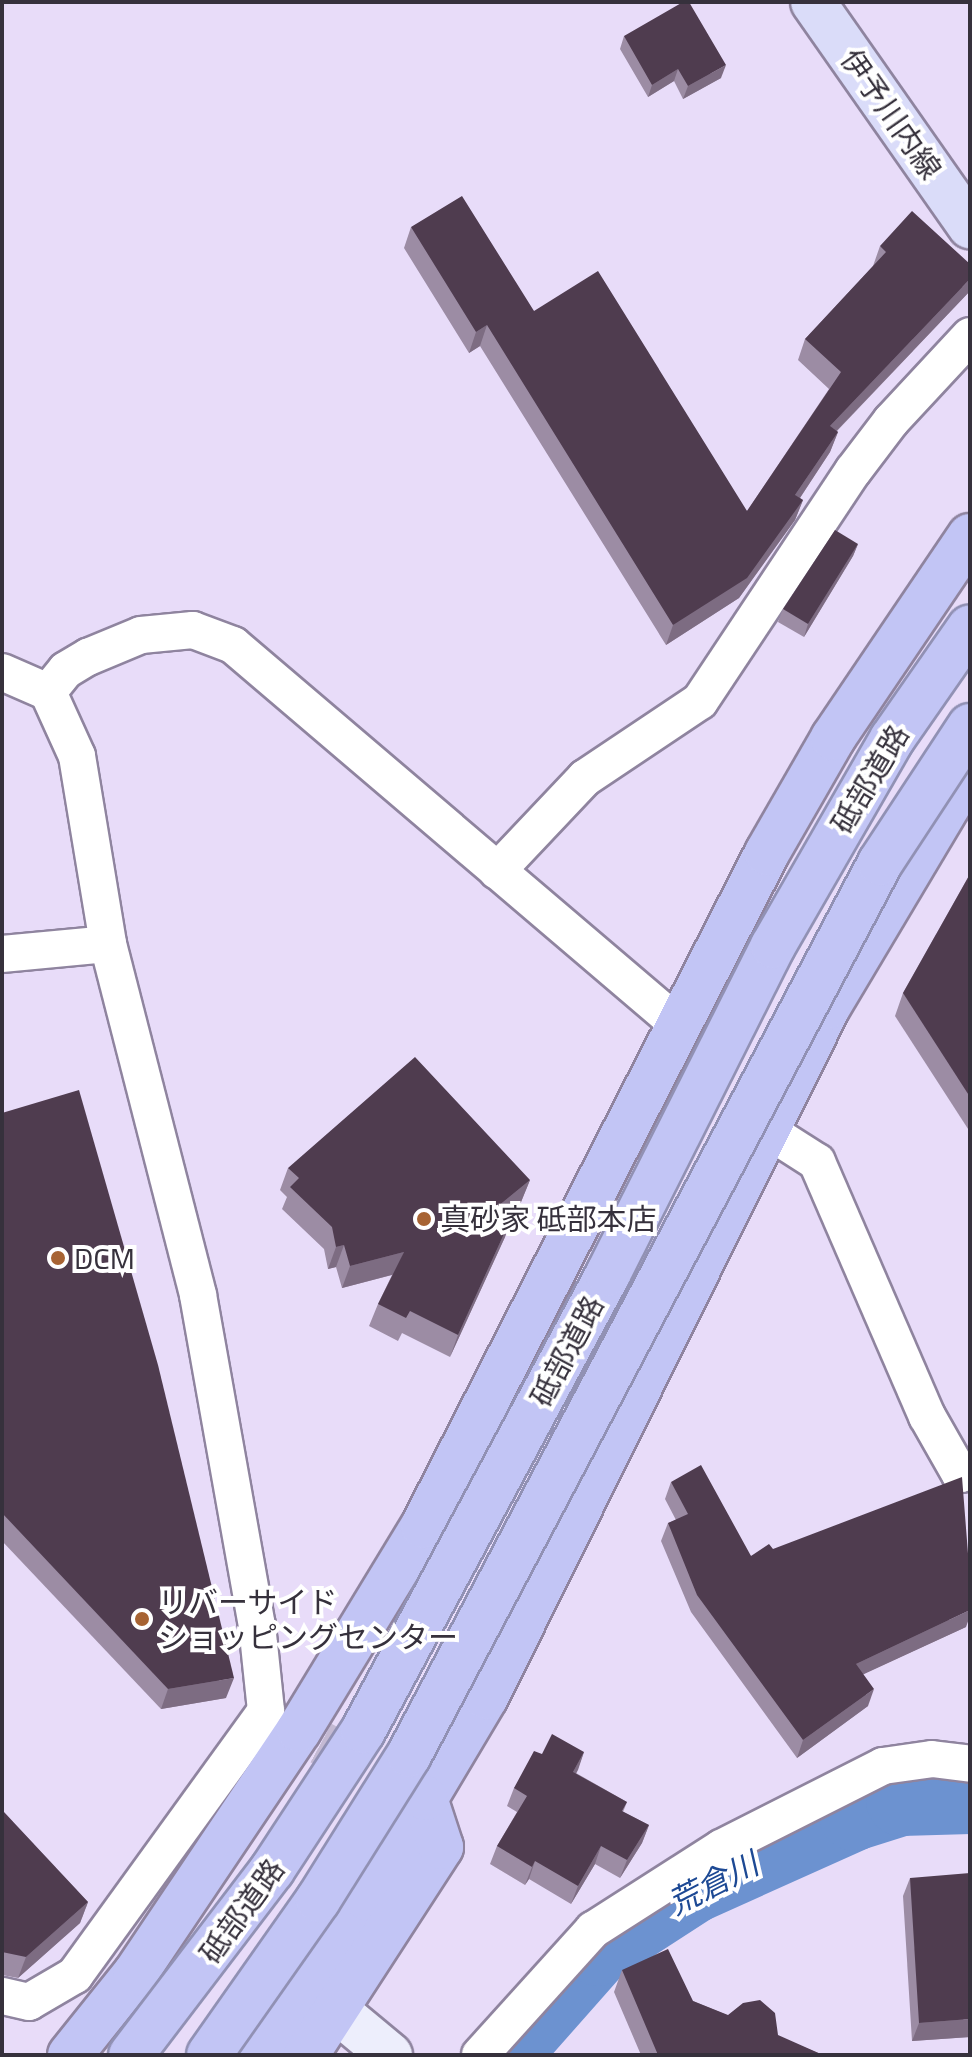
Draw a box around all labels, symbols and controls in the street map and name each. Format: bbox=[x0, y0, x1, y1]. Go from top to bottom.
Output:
street label: 伊予川内線 bbox=[833, 42, 949, 186]
street label: 砥部道路 bbox=[824, 718, 916, 840]
place label: 真砂家 砥部本店 bbox=[440, 1201, 657, 1237]
marker: 真砂家 砥部本店 bbox=[415, 1210, 433, 1228]
place label: DCM bbox=[74, 1240, 135, 1276]
marker: DCM bbox=[49, 1249, 67, 1267]
street label: 砥部道路 bbox=[523, 1290, 611, 1412]
place label: リバーサイド ショッピングセンター bbox=[158, 1584, 458, 1654]
marker: リバーサイド ショッピングセンター bbox=[133, 1610, 151, 1628]
water label: 荒倉川 bbox=[662, 1844, 764, 1922]
street label: 砥部道路 bbox=[192, 1852, 292, 1970]

